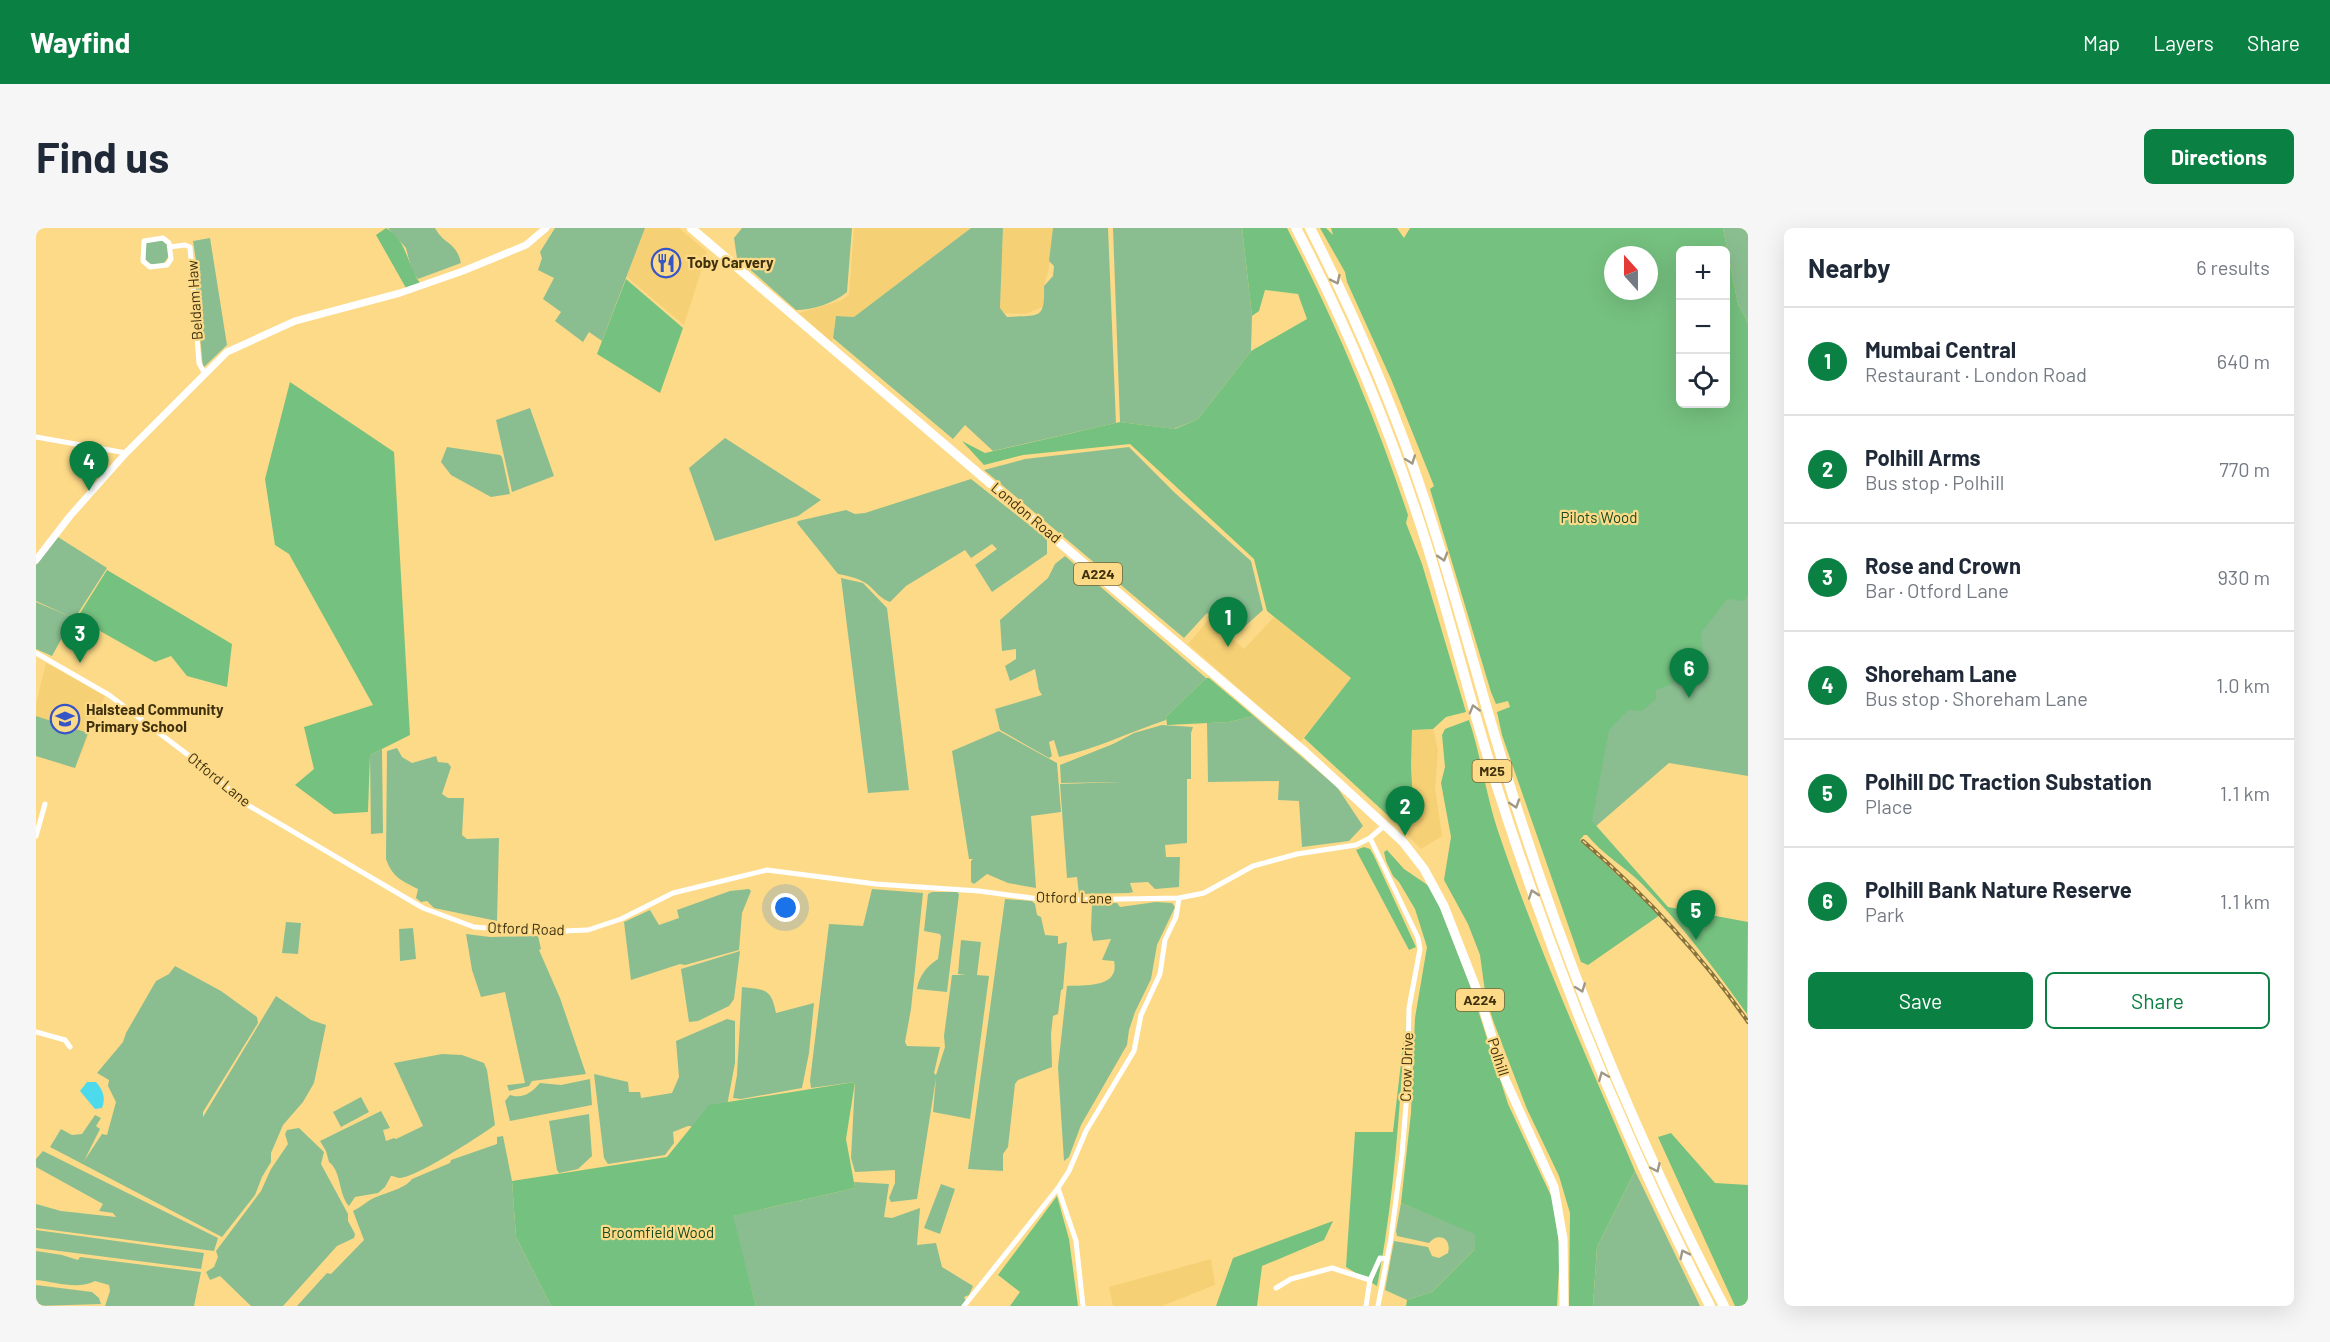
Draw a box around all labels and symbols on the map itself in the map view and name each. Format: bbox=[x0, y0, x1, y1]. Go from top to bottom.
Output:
north arrow bbox=[1604, 246, 1658, 300]
restaurant icon: Toby Carvery bbox=[650, 247, 682, 279]
place label: Toby Carvery bbox=[687, 253, 774, 271]
street label: Beldam Haw bbox=[182, 259, 206, 341]
one-way arrow bbox=[1329, 274, 1340, 285]
pin: 4 bbox=[70, 442, 108, 491]
one-way arrow bbox=[1404, 454, 1417, 465]
street label: London Road bbox=[988, 478, 1065, 547]
park label: Pilots Wood bbox=[1561, 508, 1637, 526]
one-way arrow bbox=[1436, 551, 1448, 562]
road number: A224 bbox=[1074, 563, 1122, 585]
pin: 1 bbox=[1208, 598, 1248, 647]
pin: 3 bbox=[60, 614, 99, 663]
pin: 6 bbox=[1670, 648, 1708, 698]
place label: Halstead Community Primary School bbox=[86, 700, 224, 735]
school or university icon: Halstead Community Primary School bbox=[49, 703, 81, 735]
one-way arrow bbox=[1469, 704, 1481, 714]
street label: Otford Lane bbox=[184, 748, 255, 810]
road number: M25 bbox=[1472, 760, 1512, 782]
pin: 2 bbox=[1386, 786, 1424, 836]
one-way arrow bbox=[1508, 799, 1521, 809]
street label: Otford Lane bbox=[1036, 887, 1112, 907]
one-way arrow bbox=[1527, 889, 1540, 900]
pin: 5 bbox=[1676, 890, 1716, 940]
your location bbox=[771, 893, 800, 922]
street label: Otford Road bbox=[487, 918, 565, 938]
one-way arrow bbox=[1573, 983, 1586, 993]
road number: A224 bbox=[1456, 989, 1504, 1011]
street label: Crow Drive bbox=[1396, 1032, 1416, 1102]
street label: Polhill bbox=[1484, 1035, 1514, 1078]
one-way arrow bbox=[1598, 1072, 1610, 1083]
one-way arrow bbox=[1649, 1161, 1661, 1172]
park label: Broomfield Wood bbox=[602, 1223, 714, 1241]
one-way arrow bbox=[1679, 1249, 1691, 1260]

